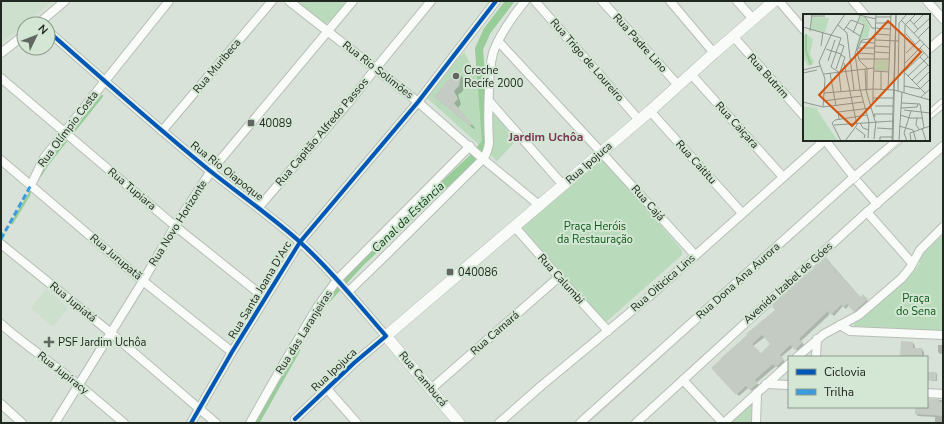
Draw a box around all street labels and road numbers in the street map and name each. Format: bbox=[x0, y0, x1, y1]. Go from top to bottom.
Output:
street label: Rua Padre Lino bbox=[609, 10, 671, 76]
street label: Rua Trigo de Loureiro bbox=[547, 15, 627, 105]
street label: Rua Muribeca bbox=[190, 35, 245, 97]
street label: Rua Rio Solimões bbox=[339, 37, 417, 103]
street label: Rua Butrim bbox=[744, 50, 792, 102]
street label: Rua Capitão Alfredo Passos bbox=[272, 75, 372, 189]
street label: Rua Olímpio Costa bbox=[34, 88, 102, 170]
street label: Rua Caiçara bbox=[712, 98, 762, 152]
street label: Rua Caititu bbox=[672, 137, 720, 187]
street label: Rua Rio Oiapoque bbox=[187, 138, 267, 204]
street label: Rua Ipojuca bbox=[562, 138, 616, 187]
street label: Rua Tupiara bbox=[105, 164, 159, 214]
street label: Rua Novo Horizonte bbox=[145, 177, 211, 269]
street label: Rua Cajá bbox=[628, 182, 668, 224]
street label: Rua Jurupatã bbox=[87, 231, 145, 283]
street label: Rua Santa Joana D'Arc bbox=[225, 238, 295, 342]
street label: Rua Dona Ana Aurora bbox=[693, 239, 783, 323]
street label: Avenida Izabel de Góes bbox=[740, 239, 836, 327]
street label: Rua Calumbi bbox=[534, 251, 588, 307]
street label: Rua Oiticica Lins bbox=[628, 251, 698, 315]
street label: Rua Jupiatá bbox=[46, 278, 100, 326]
street label: Rua das Laranjeiras bbox=[272, 287, 336, 377]
street label: Rua Camará bbox=[467, 307, 523, 358]
street label: Rua Ipojuca bbox=[308, 345, 360, 395]
street label: Rua Jupiracy bbox=[34, 348, 92, 398]
street label: Rua Cambucá bbox=[395, 348, 451, 410]

